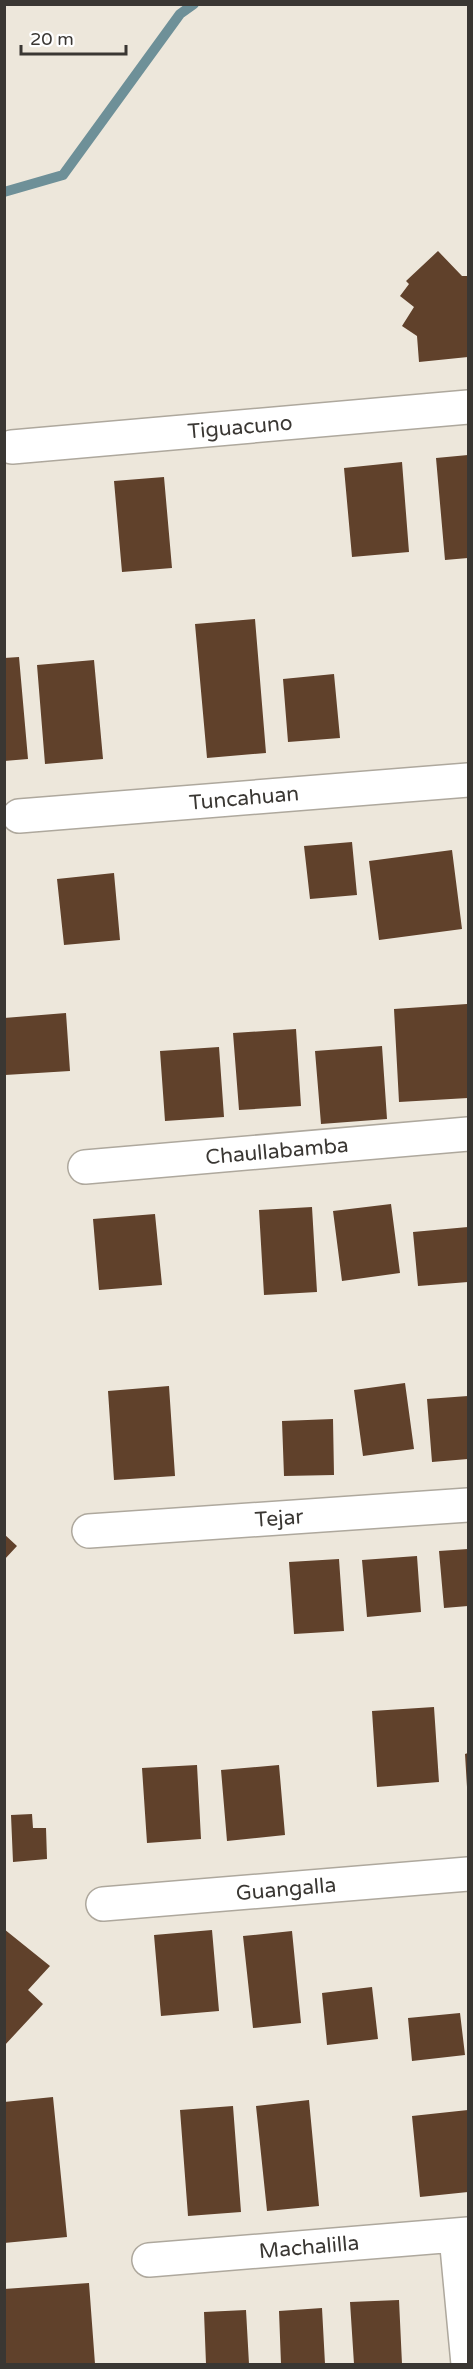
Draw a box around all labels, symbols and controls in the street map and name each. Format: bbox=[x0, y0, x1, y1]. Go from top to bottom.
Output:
scale bar bbox=[21, 18, 126, 56]
text: 20 m bbox=[30, 28, 74, 50]
street label: Tiguacuno bbox=[187, 410, 294, 445]
street label: Tuncahuan bbox=[188, 781, 300, 816]
street label: Chaullabamba bbox=[204, 1133, 350, 1170]
street label: Tejar bbox=[254, 1504, 304, 1533]
street label: Guangalla bbox=[235, 1873, 337, 1906]
street label: Machalilla bbox=[258, 2231, 360, 2264]

